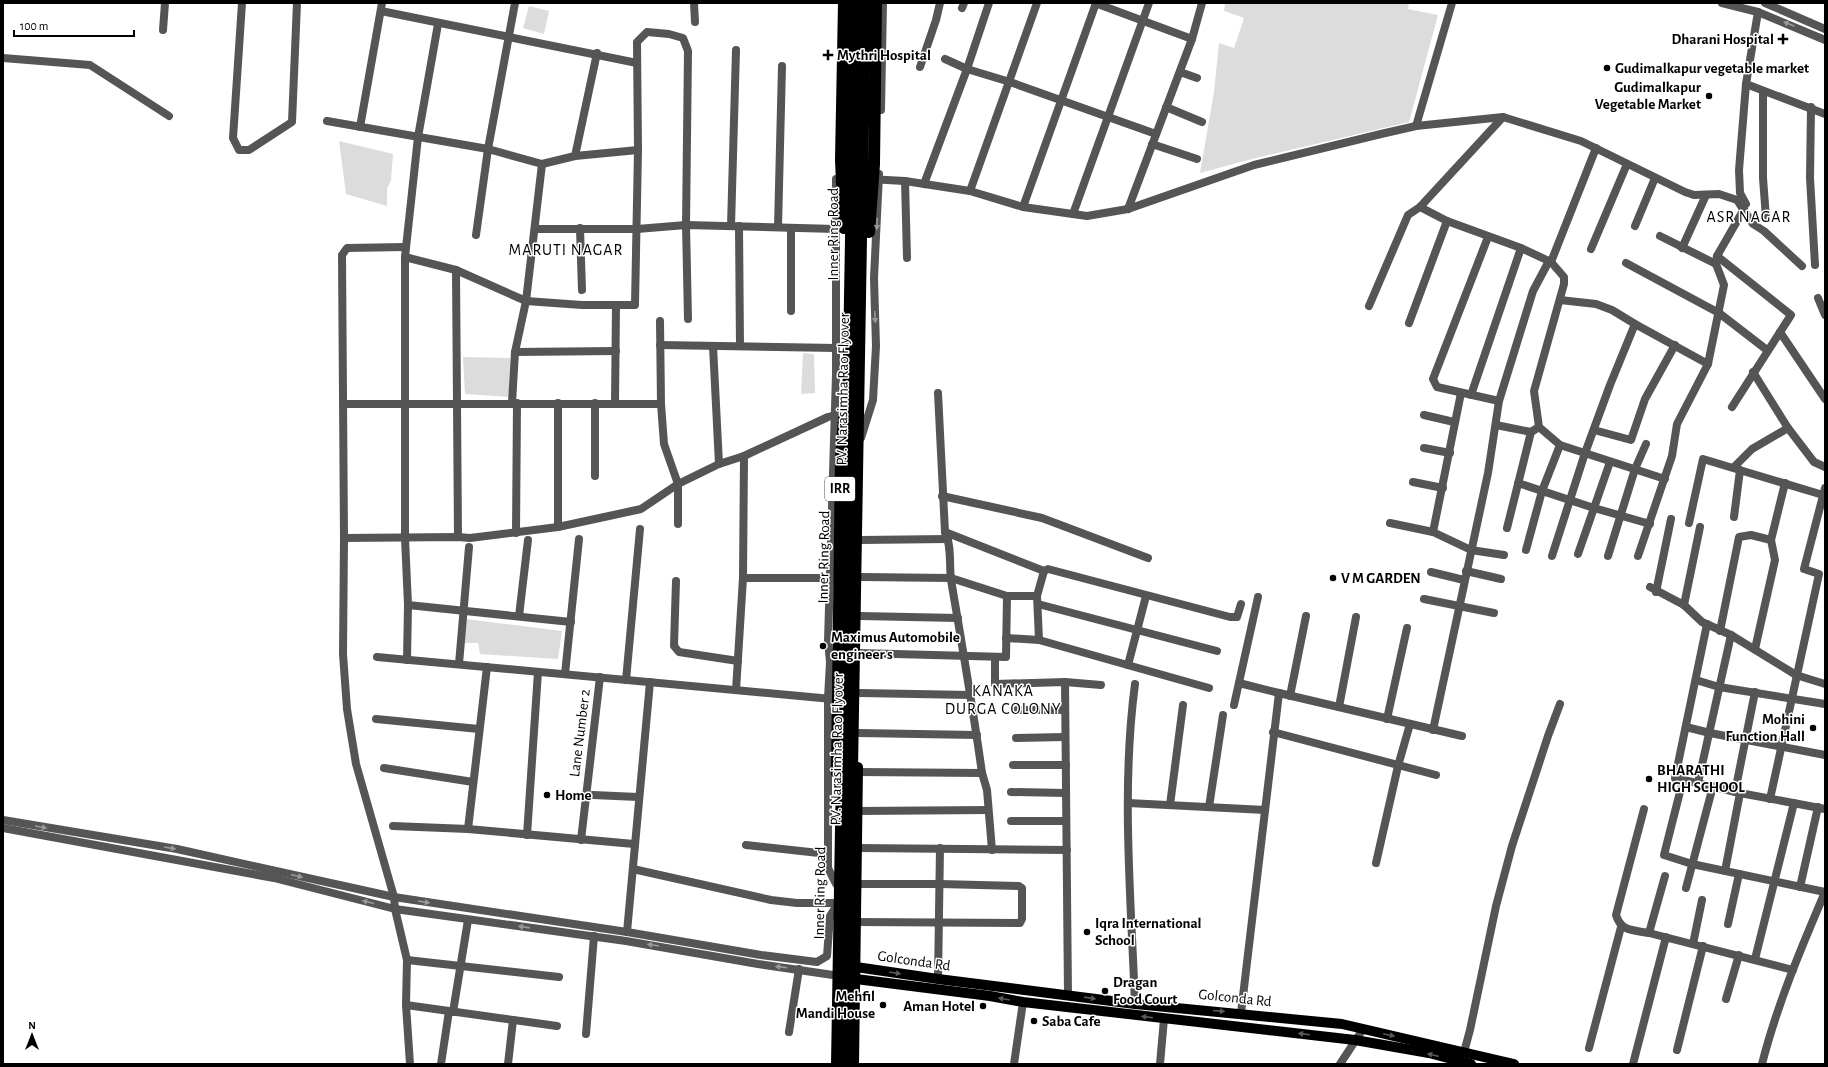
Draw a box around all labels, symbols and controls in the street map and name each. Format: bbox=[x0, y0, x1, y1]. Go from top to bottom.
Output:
scale bar bbox=[14, 12, 134, 38]
text: 100 m bbox=[20, 20, 48, 32]
one-way arrow bbox=[1784, 21, 1795, 27]
place label: Dharani Hospital bbox=[1672, 32, 1774, 47]
marker: Dharani Hospital bbox=[1777, 33, 1789, 45]
place label: Mythri Hospital bbox=[837, 48, 931, 63]
marker: Mythri Hospital bbox=[822, 49, 834, 61]
place label: Gudimalkapur vegetable market bbox=[1615, 61, 1809, 76]
marker: Gudimalkapur vegetable market bbox=[1602, 63, 1612, 73]
place label: Gudimalkapur Vegetable Market bbox=[1595, 80, 1702, 112]
marker: Gudimalkapur Vegetable Market bbox=[1704, 91, 1714, 101]
street label: Inner Ring Road bbox=[826, 187, 841, 280]
district label: ASR NAGAR bbox=[1706, 209, 1792, 225]
one-way arrow bbox=[874, 218, 880, 231]
district label: MARUTI NAGAR bbox=[509, 242, 623, 258]
one-way arrow bbox=[872, 311, 878, 324]
street label: P.V. Narasimha Rao Flyover bbox=[834, 312, 852, 466]
road number: IRR bbox=[825, 477, 855, 501]
street label: Inner Ring Road bbox=[816, 510, 832, 603]
place label: V M GARDEN bbox=[1341, 571, 1421, 586]
marker: V M GARDEN bbox=[1328, 573, 1338, 583]
place label: Maximus Automobile engineer s bbox=[831, 630, 960, 662]
marker: Maximus Automobile engineer s bbox=[818, 641, 828, 651]
street label: P.V. Narasimha Rao Flyover bbox=[828, 672, 846, 826]
district label: KANAKA DURGA COLONY bbox=[945, 683, 1061, 717]
street label: Lane Number 2 bbox=[567, 688, 593, 778]
place label: Mohini Function Hall bbox=[1725, 712, 1805, 744]
marker: Mohini Function Hall bbox=[1808, 723, 1818, 733]
place label: BHARATHI HIGH SCHOOL bbox=[1657, 763, 1745, 795]
marker: BHARATHI HIGH SCHOOL bbox=[1644, 774, 1654, 784]
place label: Home bbox=[555, 788, 592, 803]
marker: Home bbox=[542, 790, 552, 800]
one-way arrow bbox=[35, 824, 48, 830]
one-way arrow bbox=[164, 845, 176, 851]
street label: Inner Ring Road bbox=[812, 846, 828, 939]
one-way arrow bbox=[290, 874, 303, 880]
one-way arrow bbox=[362, 899, 374, 905]
one-way arrow bbox=[418, 899, 430, 905]
place label: Iqra International School bbox=[1095, 916, 1202, 948]
one-way arrow bbox=[518, 924, 530, 930]
marker: Iqra International School bbox=[1082, 927, 1092, 937]
one-way arrow bbox=[647, 942, 659, 948]
street label: Golconda Rd bbox=[877, 948, 952, 974]
one-way arrow bbox=[775, 963, 787, 970]
one-way arrow bbox=[889, 970, 901, 976]
place label: Dragan Food Court bbox=[1113, 975, 1177, 1007]
marker: Dragan Food Court bbox=[1100, 986, 1110, 996]
street label: Golconda Rd bbox=[1198, 987, 1272, 1009]
place label: Mehfil Mandi House bbox=[796, 989, 875, 1021]
one-way arrow bbox=[1084, 995, 1096, 1001]
one-way arrow bbox=[998, 996, 1011, 1002]
place label: Aman Hotel bbox=[903, 999, 975, 1014]
marker: Mehfil Mandi House bbox=[878, 1000, 888, 1010]
marker: Aman Hotel bbox=[978, 1001, 988, 1011]
one-way arrow bbox=[1213, 1008, 1225, 1015]
one-way arrow bbox=[1141, 1013, 1153, 1020]
place label: Saba Cafe bbox=[1042, 1014, 1100, 1029]
north arrow bbox=[12, 1015, 52, 1055]
marker: Saba Cafe bbox=[1029, 1016, 1039, 1026]
text: N bbox=[28, 1020, 36, 1031]
one-way arrow bbox=[1298, 1031, 1310, 1037]
one-way arrow bbox=[1383, 1032, 1395, 1038]
one-way arrow bbox=[1426, 1051, 1439, 1057]

